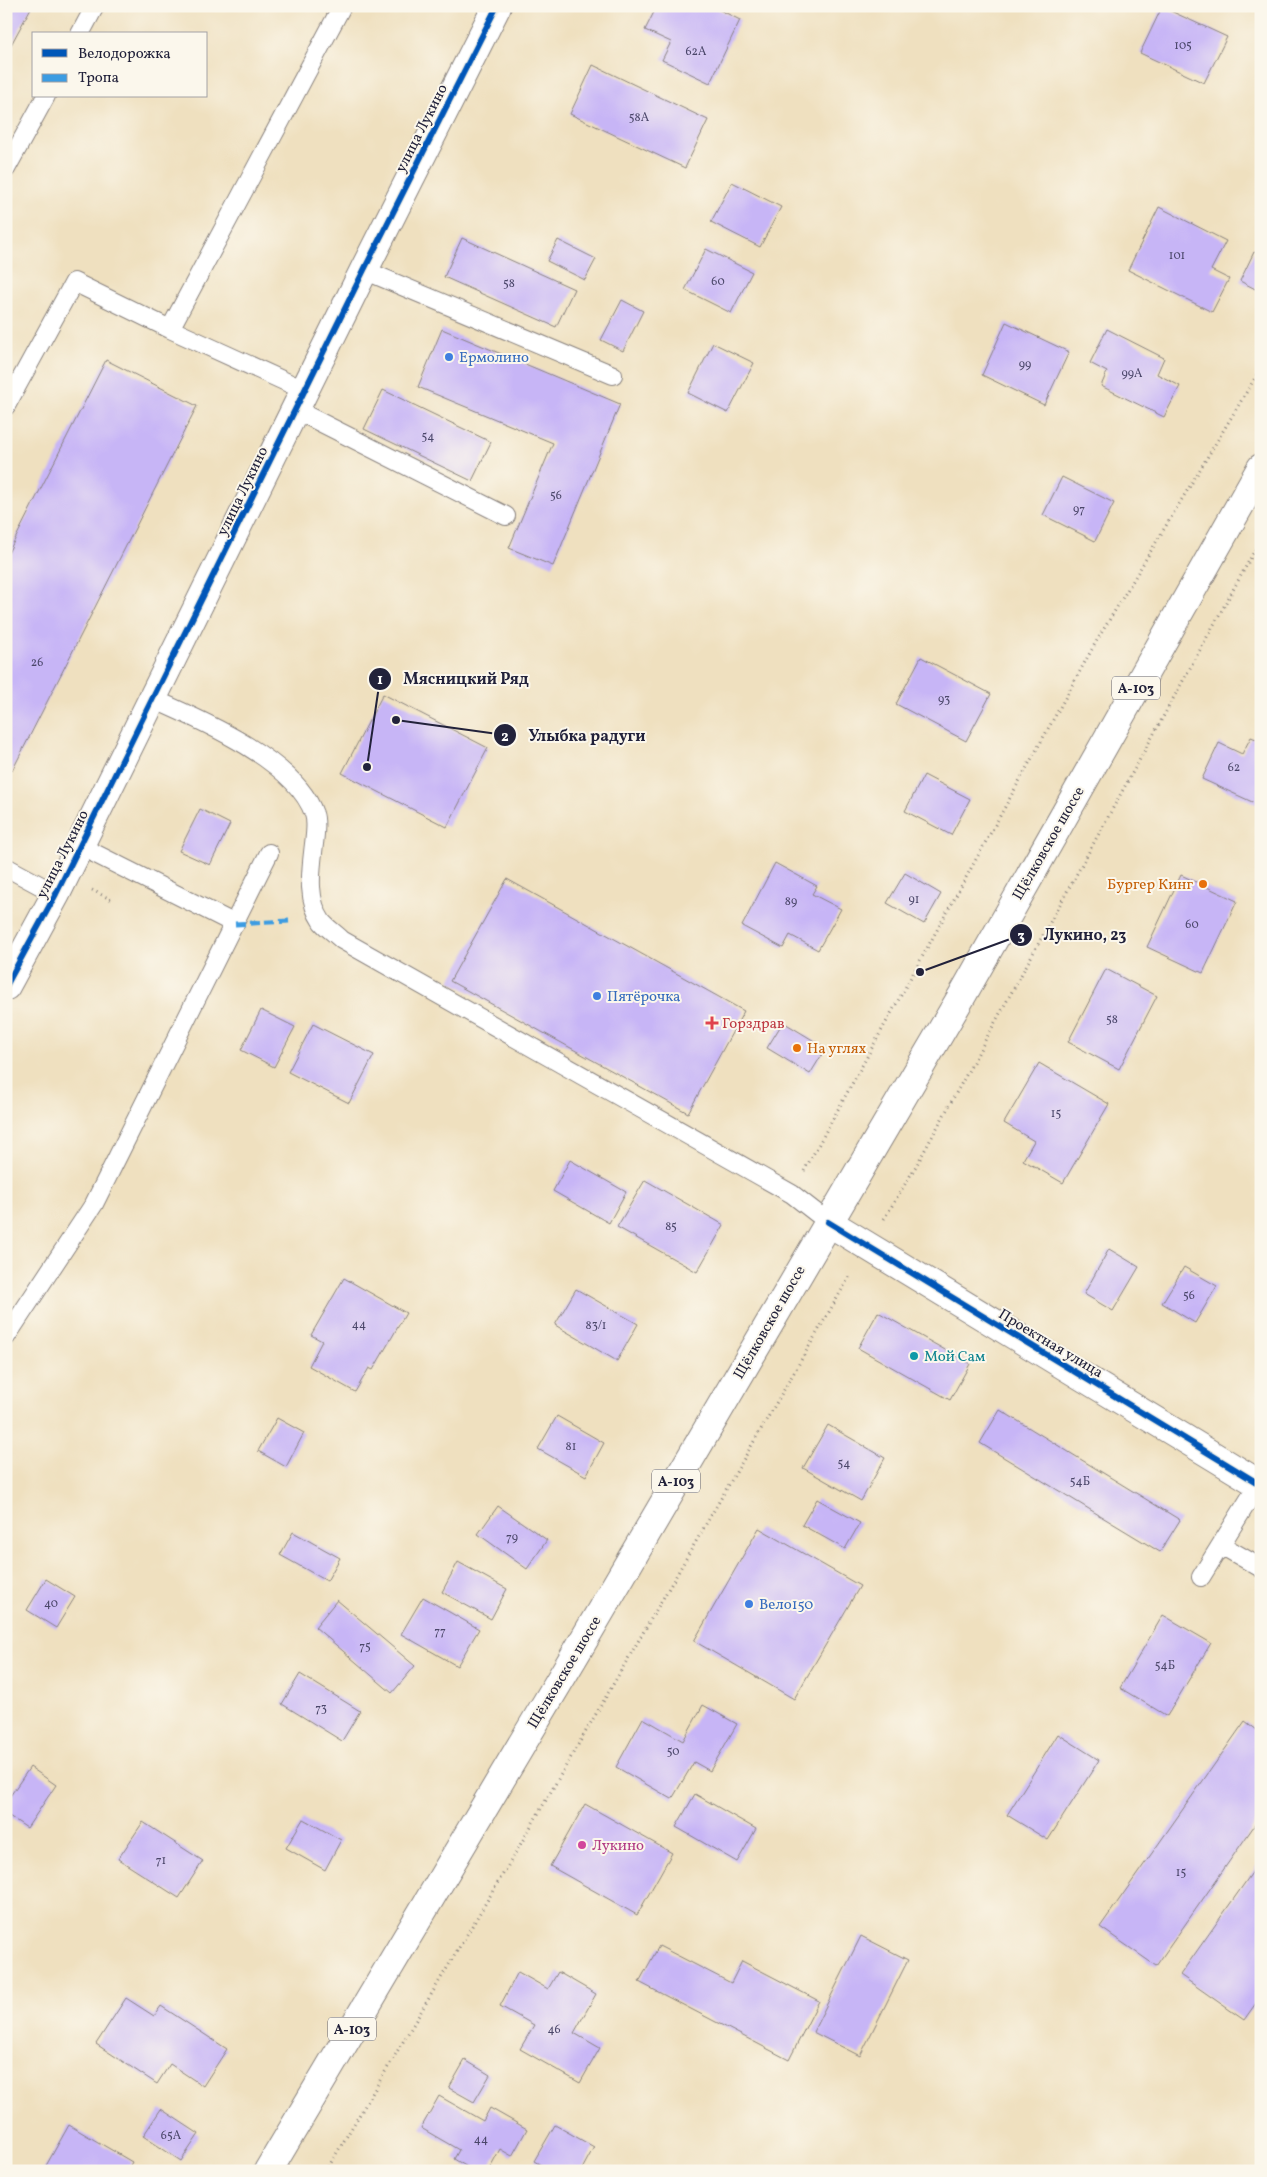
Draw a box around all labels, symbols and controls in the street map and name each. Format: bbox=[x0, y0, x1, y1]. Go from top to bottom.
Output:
legend bbox=[32, 32, 208, 98]
house number: 105 bbox=[1174, 38, 1192, 54]
text: Велодорожка bbox=[78, 44, 171, 65]
house number: 62А bbox=[686, 44, 707, 60]
text: Тропа bbox=[78, 68, 119, 89]
street label: улица Лукино bbox=[391, 81, 454, 177]
house number: 58А bbox=[629, 110, 650, 126]
house number: 101 bbox=[1169, 248, 1185, 264]
house number: 60 bbox=[711, 274, 725, 290]
house number: 58 bbox=[503, 276, 515, 292]
place label: Ермолино bbox=[459, 348, 529, 369]
marker: Ермолино bbox=[443, 351, 455, 363]
house number: 99 bbox=[1019, 357, 1031, 373]
house number: 99А bbox=[1121, 366, 1143, 382]
house number: 54 bbox=[422, 429, 434, 445]
street label: улица Лукино bbox=[213, 444, 274, 540]
house number: 56 bbox=[550, 488, 562, 504]
house number: 97 bbox=[1073, 502, 1085, 518]
house number: 26 bbox=[31, 655, 43, 671]
callout: Мясницкий Ряд bbox=[368, 663, 538, 694]
text: Мясницкий Ряд bbox=[403, 669, 529, 691]
text: 1 bbox=[377, 670, 383, 691]
road number: А-103 bbox=[1112, 676, 1160, 700]
house number: 93 bbox=[938, 692, 950, 708]
callout: Улыбка радуги bbox=[493, 720, 655, 751]
text: Улыбка радуги bbox=[528, 726, 646, 748]
text: 2 bbox=[501, 727, 509, 748]
house number: 62 bbox=[1228, 760, 1240, 776]
street label: Щёлковское шоссе bbox=[1008, 783, 1090, 904]
street label: улица Лукино bbox=[32, 807, 95, 903]
place label: Бургер Кинг bbox=[1107, 875, 1193, 896]
marker: Бургер Кинг bbox=[1197, 878, 1209, 890]
house number: 91 bbox=[909, 892, 919, 908]
house number: 89 bbox=[785, 894, 797, 910]
house number: 60 bbox=[1185, 917, 1199, 933]
callout: Лукино, 23 bbox=[1008, 919, 1136, 950]
text: Лукино, 23 bbox=[1043, 925, 1127, 947]
text: 3 bbox=[1017, 926, 1025, 947]
place label: Пятёрочка bbox=[607, 987, 681, 1008]
marker: Пятёрочка bbox=[591, 990, 603, 1002]
house number: 58 bbox=[1106, 1012, 1118, 1028]
place label: Горздрав bbox=[722, 1014, 785, 1035]
marker: Горздрав bbox=[706, 1017, 718, 1029]
place label: На углях bbox=[807, 1039, 867, 1060]
marker: На углях bbox=[791, 1042, 803, 1054]
house number: 15 bbox=[1051, 1106, 1061, 1122]
house number: 85 bbox=[665, 1219, 677, 1235]
street label: Щёлковское шоссе bbox=[729, 1262, 811, 1383]
house number: 56 bbox=[1183, 1288, 1195, 1304]
street label: Проектная улица bbox=[994, 1305, 1107, 1384]
house number: 44 bbox=[352, 1317, 366, 1333]
house number: 83/1 bbox=[586, 1318, 606, 1334]
place label: Мой Сам bbox=[924, 1347, 985, 1368]
marker: Мой Сам bbox=[908, 1350, 920, 1362]
house number: 81 bbox=[566, 1439, 576, 1455]
house number: 54 bbox=[838, 1456, 850, 1472]
road number: А-103 bbox=[652, 1470, 700, 1492]
house number: 54Б bbox=[1070, 1474, 1090, 1490]
house number: 79 bbox=[506, 1530, 518, 1546]
place label: Вело150 bbox=[759, 1595, 813, 1616]
house number: 40 bbox=[44, 1596, 58, 1612]
marker: Вело150 bbox=[743, 1598, 755, 1610]
street label: Щёлковское шоссе bbox=[523, 1612, 607, 1733]
house number: 77 bbox=[434, 1624, 446, 1640]
house number: 75 bbox=[359, 1639, 371, 1655]
house number: 54Б bbox=[1155, 1658, 1175, 1674]
house number: 73 bbox=[315, 1701, 327, 1717]
house number: 50 bbox=[667, 1744, 679, 1760]
place label: Лукино bbox=[592, 1836, 644, 1857]
marker: Лукино bbox=[576, 1839, 588, 1851]
house number: 71 bbox=[156, 1853, 166, 1869]
house number: 15 bbox=[1176, 1865, 1186, 1881]
road number: А-103 bbox=[328, 2018, 376, 2040]
house number: 46 bbox=[547, 2022, 561, 2038]
house number: 65А bbox=[161, 2128, 182, 2144]
house number: 44 bbox=[474, 2132, 488, 2148]

